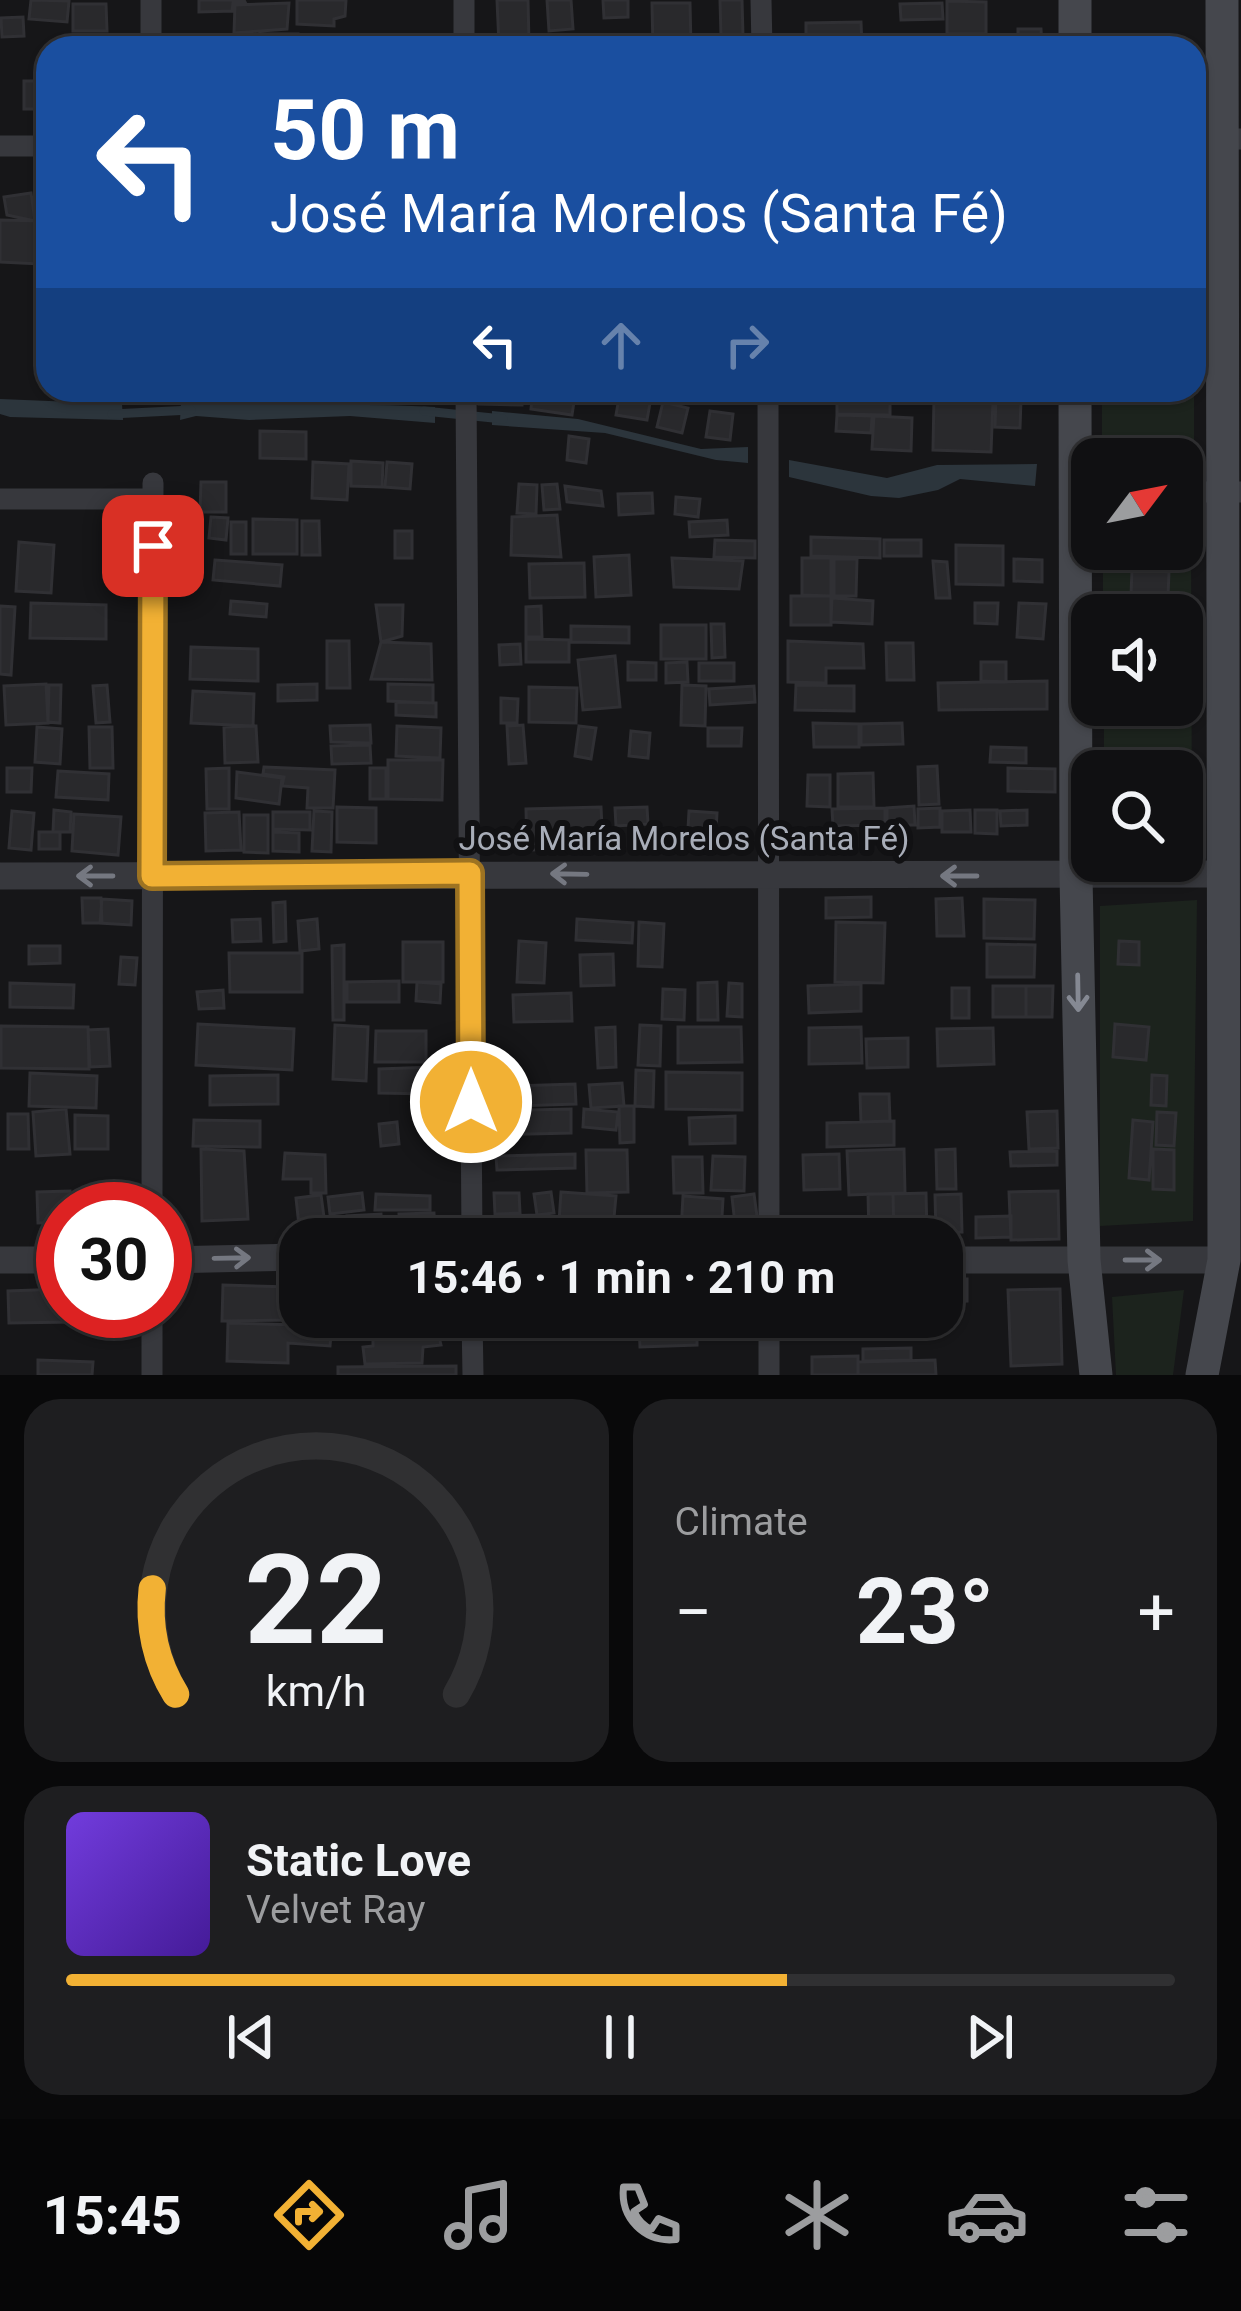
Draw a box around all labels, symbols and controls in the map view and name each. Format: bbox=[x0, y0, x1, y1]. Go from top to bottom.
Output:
text: 50 m bbox=[270, 81, 460, 180]
icon: left bbox=[72, 84, 228, 240]
text: José María Morelos (Santa Fé) bbox=[270, 182, 1008, 245]
icon: left bbox=[462, 312, 528, 378]
icon: ahead bbox=[588, 312, 654, 378]
icon: right bbox=[714, 312, 780, 378]
north arrow bbox=[1071, 438, 1203, 570]
map controls bbox=[1071, 438, 1203, 882]
pin bbox=[102, 495, 204, 597]
icon: arrive bbox=[120, 513, 186, 579]
button: sound bbox=[1071, 594, 1203, 726]
button: search bbox=[1071, 750, 1203, 882]
street label: José María Morelos (Santa Fé) bbox=[459, 819, 909, 858]
one-way arrow bbox=[550, 863, 589, 885]
one-way arrow bbox=[76, 865, 115, 887]
one-way arrow bbox=[940, 865, 979, 887]
one-way arrow bbox=[1067, 973, 1090, 1012]
position arrow bbox=[408, 1039, 534, 1165]
speed limit sign: 30 bbox=[36, 1182, 192, 1338]
one-way arrow bbox=[212, 1247, 251, 1270]
one-way arrow bbox=[1123, 1249, 1162, 1271]
text: 15:46 · 1 min · 210 m bbox=[407, 1251, 835, 1304]
text: Climate bbox=[675, 1499, 808, 1545]
text: 22 bbox=[245, 1527, 388, 1673]
text: 23° bbox=[856, 1560, 994, 1665]
text: − bbox=[675, 1574, 712, 1651]
text: + bbox=[1138, 1574, 1175, 1651]
text: km/h bbox=[266, 1665, 367, 1715]
text: Static Love bbox=[246, 1834, 471, 1887]
text: Velvet Ray bbox=[246, 1887, 425, 1933]
icon: previous bbox=[218, 2004, 284, 2070]
icon: pause bbox=[587, 2004, 653, 2070]
icon: next bbox=[957, 2004, 1023, 2070]
icon: directions bbox=[267, 2173, 351, 2257]
icon: music bbox=[437, 2173, 521, 2257]
icon: phone bbox=[606, 2173, 690, 2257]
icon: climate bbox=[775, 2173, 859, 2257]
icon: car bbox=[945, 2173, 1029, 2257]
icon: filters bbox=[1114, 2173, 1198, 2257]
text: 15:45 bbox=[43, 2184, 182, 2247]

